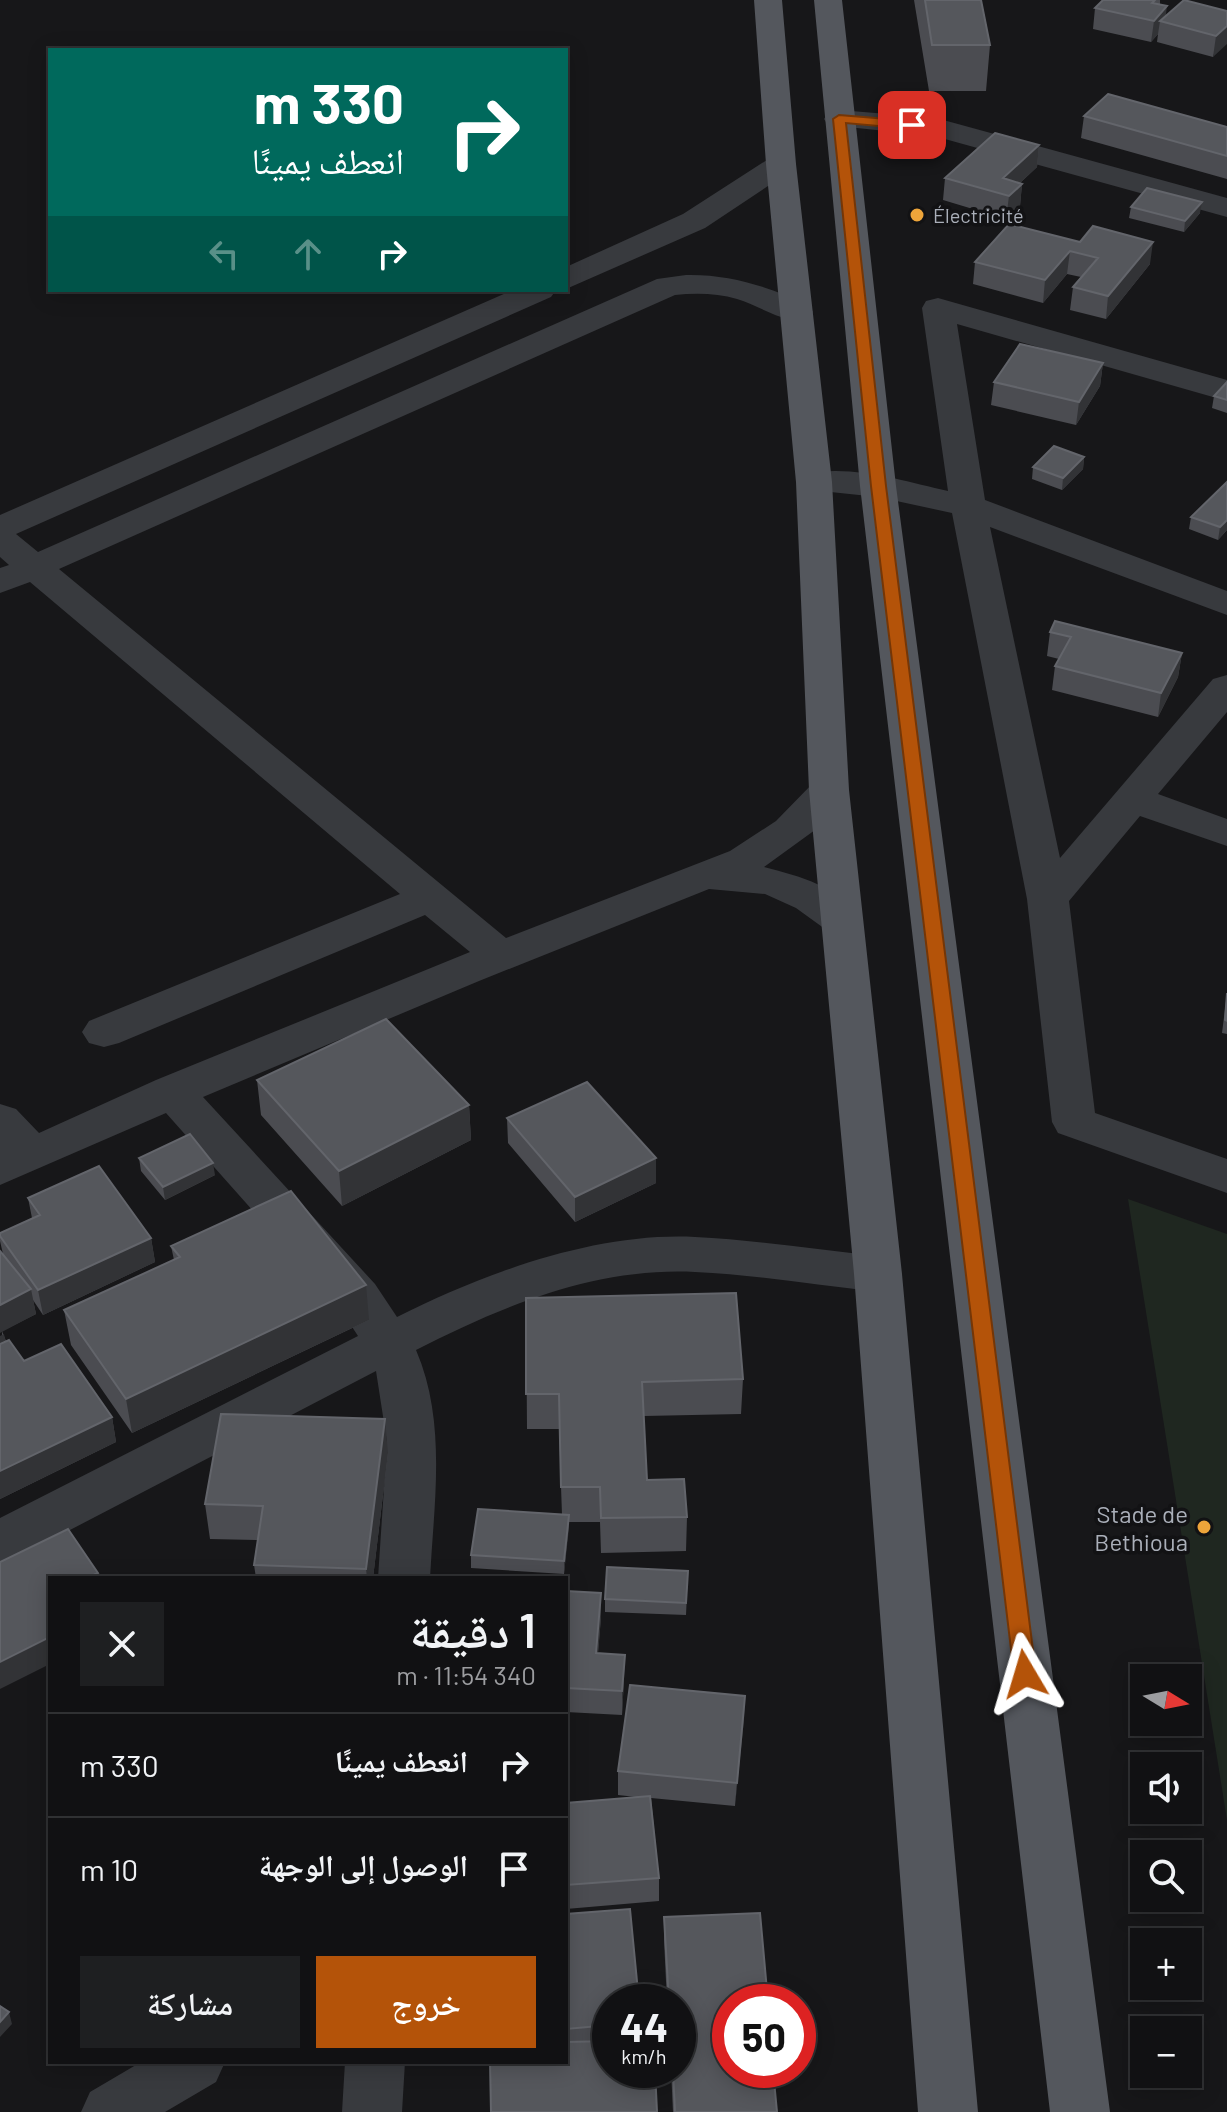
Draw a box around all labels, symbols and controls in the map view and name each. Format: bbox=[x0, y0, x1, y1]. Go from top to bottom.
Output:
text: 330 m bbox=[254, 68, 404, 135]
icon: right bbox=[432, 80, 536, 184]
pin bbox=[878, 91, 946, 159]
icon: arrive bbox=[890, 103, 934, 147]
text: انعطف يمينًا bbox=[252, 138, 404, 181]
place label: Électricité bbox=[933, 203, 1024, 227]
marker: Électricité bbox=[908, 206, 926, 224]
icon: left bbox=[202, 232, 246, 276]
icon: ahead bbox=[286, 232, 330, 276]
icon: right bbox=[370, 232, 414, 276]
place label: Stade de Bethioua bbox=[1094, 1499, 1188, 1556]
marker: Stade de Bethioua bbox=[1195, 1518, 1213, 1536]
text: 1 دقيقة bbox=[410, 1600, 536, 1658]
button: close bbox=[80, 1602, 164, 1686]
position arrow bbox=[983, 1632, 1067, 1716]
text: 340 m · 11:54 bbox=[396, 1659, 536, 1690]
north arrow bbox=[1130, 1664, 1202, 1736]
map controls bbox=[1130, 1664, 1202, 2088]
text: انعطف يمينًا bbox=[335, 1742, 468, 1778]
icon: right bbox=[492, 1743, 536, 1787]
text: 330 m bbox=[80, 1747, 159, 1783]
button: sound bbox=[1130, 1752, 1202, 1824]
button: search bbox=[1130, 1840, 1202, 1912]
text: الوصول إلى الوجهة bbox=[259, 1846, 468, 1882]
icon: arrive bbox=[492, 1847, 536, 1891]
text: 10 m bbox=[80, 1851, 138, 1887]
button: + bbox=[1130, 1928, 1202, 2000]
button: مشاركة bbox=[80, 1956, 300, 2048]
button: خروج bbox=[316, 1956, 536, 2048]
speed limit sign: 50 bbox=[712, 1984, 816, 2088]
text: 44 bbox=[620, 2002, 668, 2050]
button: − bbox=[1130, 2016, 1202, 2088]
text: km/h bbox=[621, 2044, 667, 2068]

